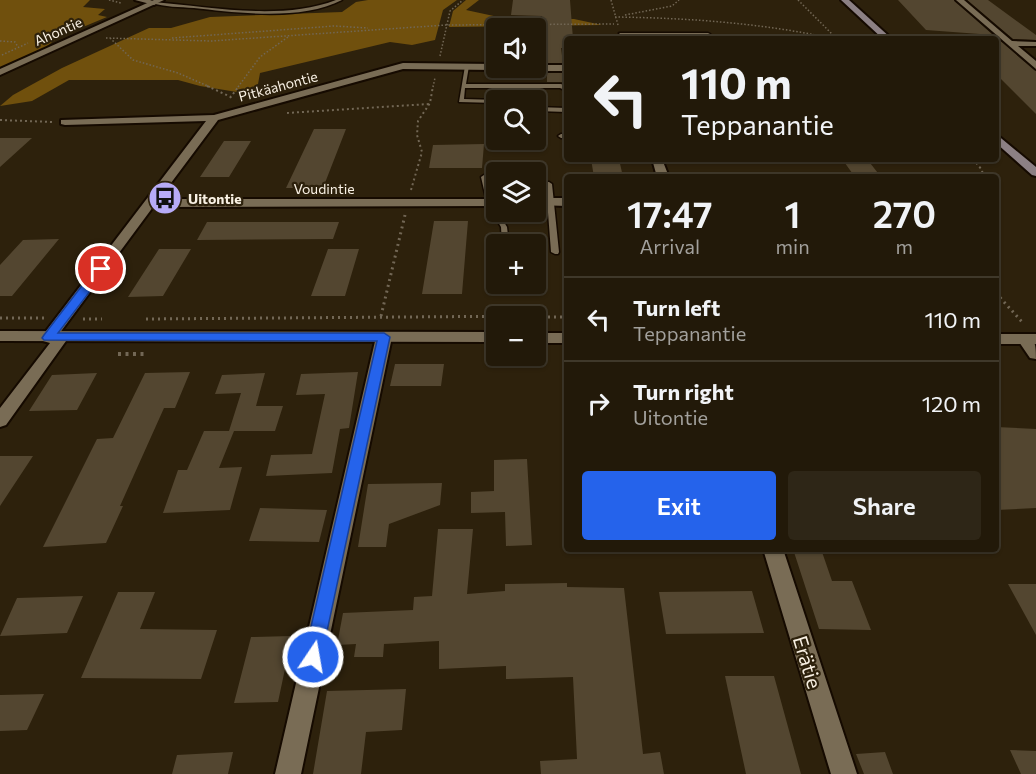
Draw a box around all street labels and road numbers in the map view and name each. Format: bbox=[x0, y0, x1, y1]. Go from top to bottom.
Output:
street label: Ahontie bbox=[31, 13, 85, 49]
street label: Pitkäahontie bbox=[236, 67, 320, 105]
street label: Voudintie bbox=[293, 180, 355, 197]
street label: Erätie bbox=[789, 633, 827, 691]

